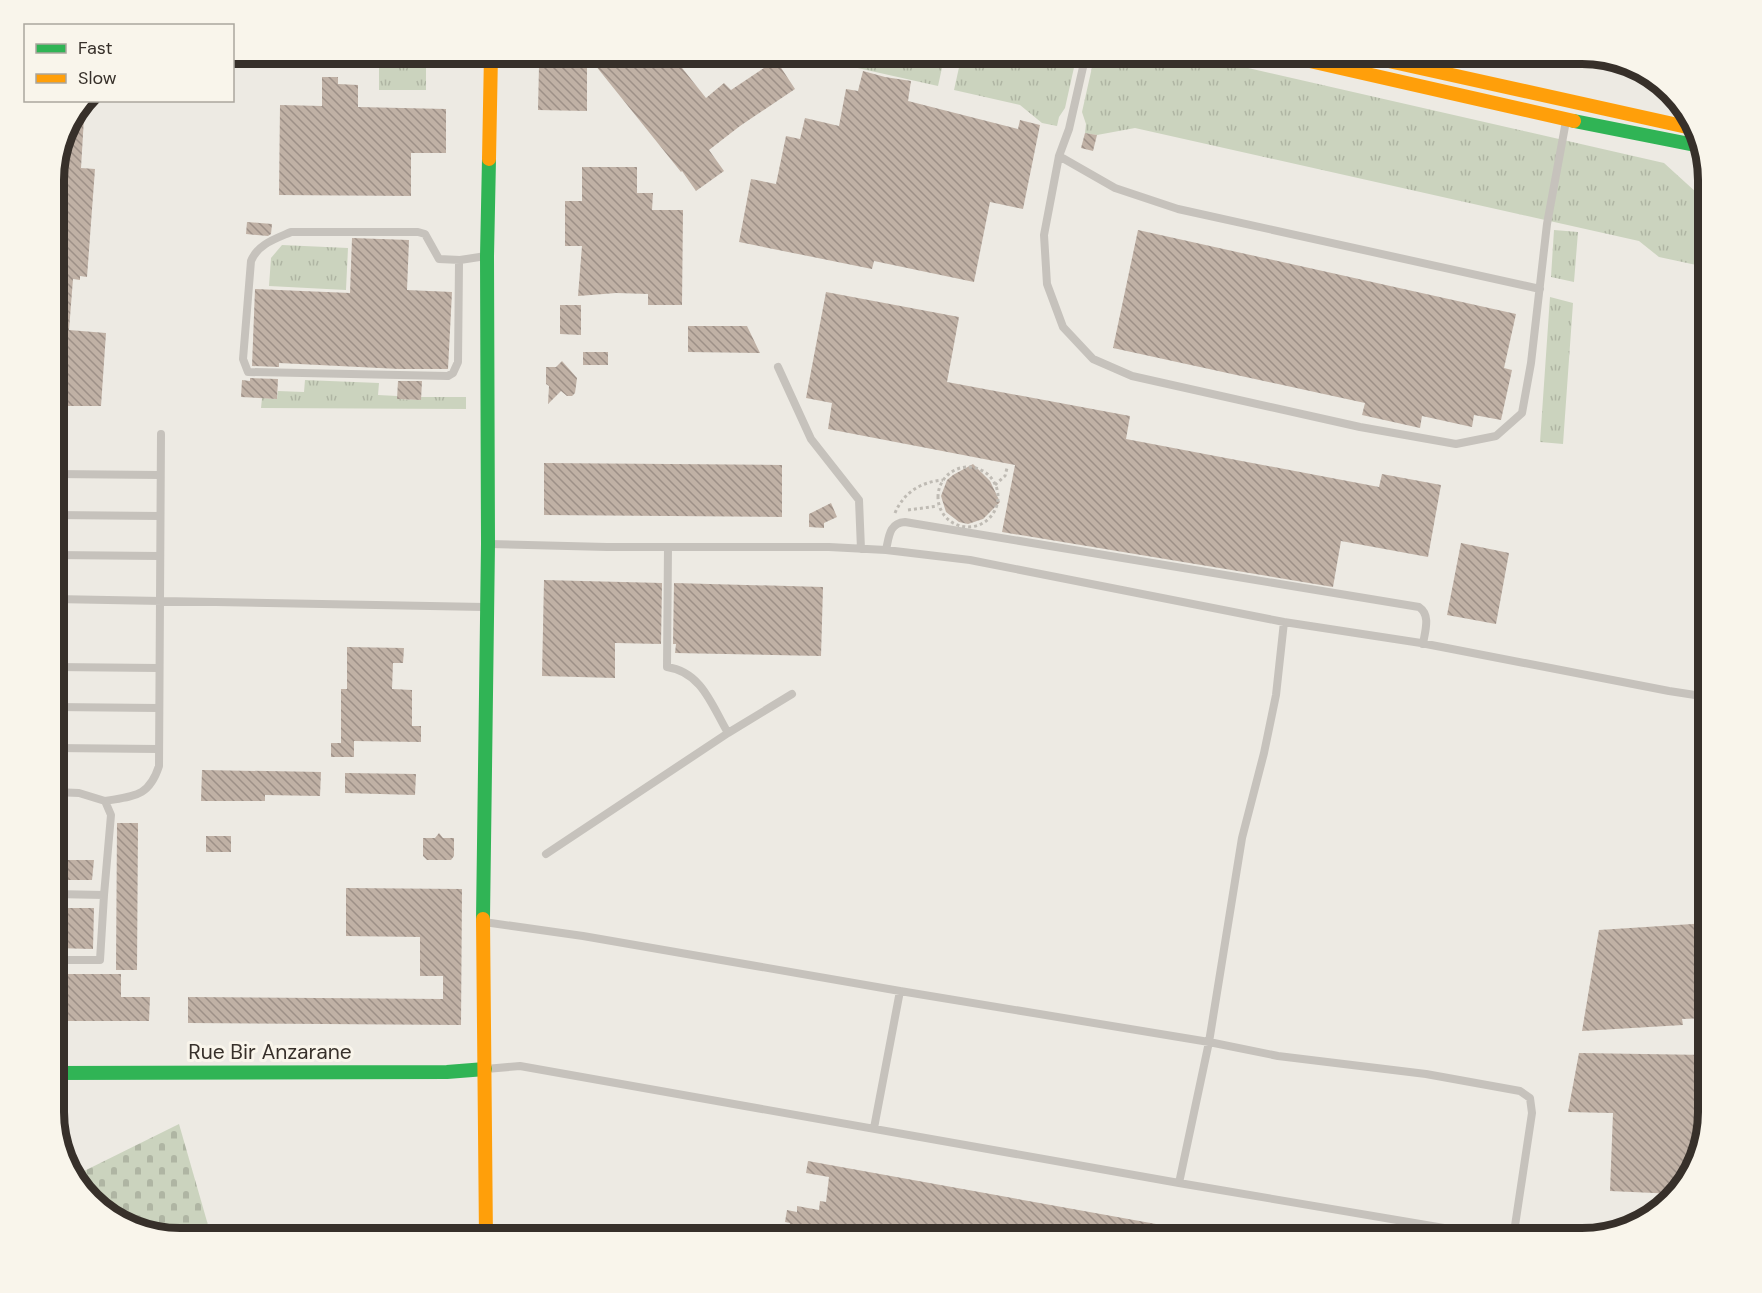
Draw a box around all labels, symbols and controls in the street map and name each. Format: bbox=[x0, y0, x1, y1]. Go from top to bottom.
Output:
legend bbox=[24, 24, 234, 102]
text: Fast bbox=[78, 36, 113, 60]
text: Slow bbox=[78, 66, 117, 90]
street label: Rue Bir Anzarane bbox=[188, 1038, 352, 1066]

